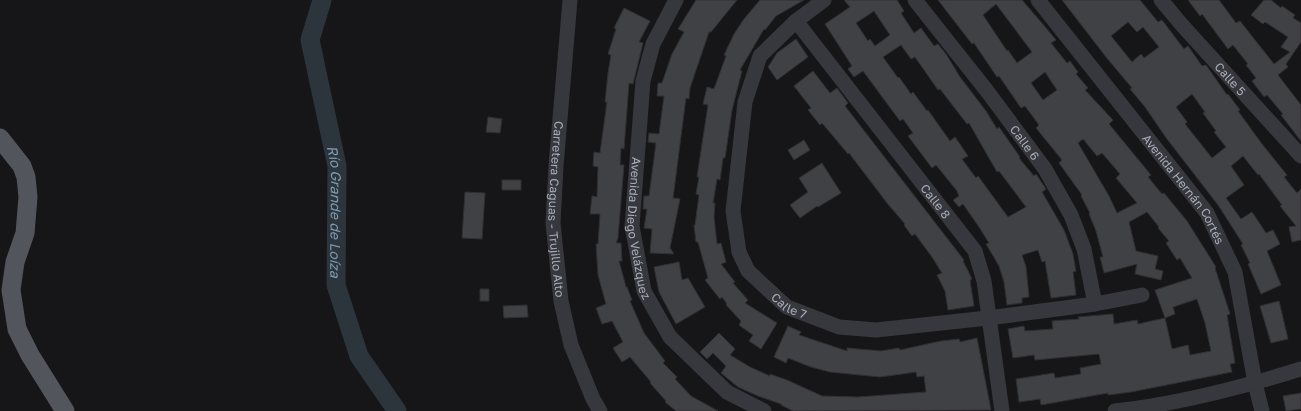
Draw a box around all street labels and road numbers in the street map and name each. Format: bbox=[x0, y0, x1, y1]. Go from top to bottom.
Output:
street label: Calle 5 bbox=[1212, 59, 1249, 98]
street label: Carretera Caguas - Trujillo Alto bbox=[545, 121, 568, 298]
street label: Calle 6 bbox=[1007, 122, 1043, 163]
street label: Avenida Hernán Cortés bbox=[1140, 131, 1228, 246]
street label: Avenida Diego Velázquez bbox=[624, 156, 655, 302]
street label: Calle 8 bbox=[918, 181, 954, 221]
street label: Calle 7 bbox=[769, 289, 809, 321]

